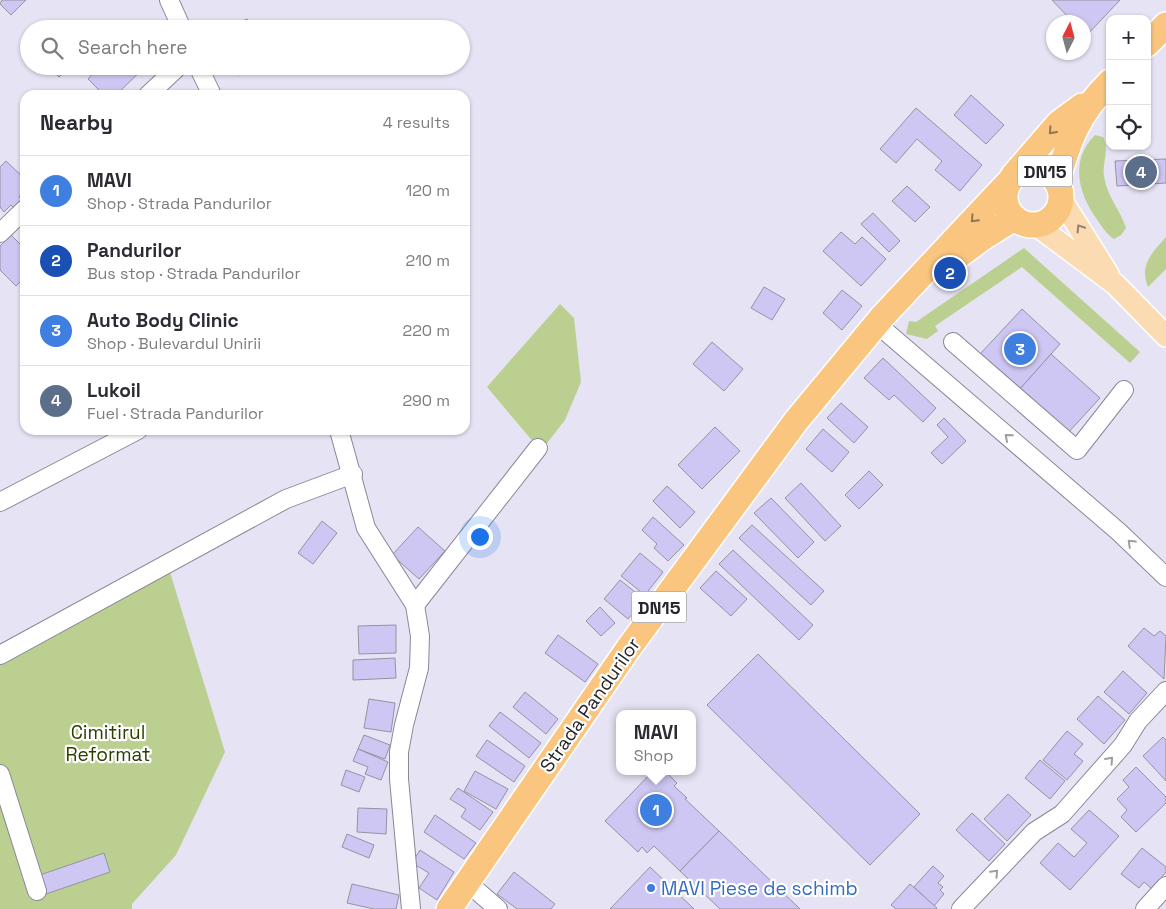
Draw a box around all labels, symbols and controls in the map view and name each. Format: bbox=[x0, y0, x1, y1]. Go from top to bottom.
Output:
north arrow bbox=[1046, 15, 1091, 60]
map controls bbox=[1106, 15, 1151, 150]
button: + bbox=[1106, 15, 1151, 60]
search box bbox=[20, 20, 470, 75]
icon: search bbox=[38, 34, 66, 62]
text: Search here bbox=[78, 35, 188, 60]
button: − bbox=[1106, 60, 1151, 105]
button: locate bbox=[1106, 105, 1151, 150]
text: Nearby bbox=[40, 109, 113, 136]
text: 4 results bbox=[383, 112, 450, 133]
one-way arrow bbox=[1049, 125, 1058, 134]
pin: 4 bbox=[1125, 153, 1157, 191]
road number: DN15 bbox=[1018, 156, 1072, 187]
text: MAVI bbox=[87, 168, 132, 193]
text: 1 bbox=[52, 180, 60, 201]
text: 120 m bbox=[406, 180, 450, 201]
text: Shop · Strada Pandurilor bbox=[87, 193, 272, 214]
one-way arrow bbox=[971, 213, 980, 222]
one-way arrow bbox=[1076, 225, 1086, 234]
text: Pandurilor bbox=[87, 238, 182, 263]
text: 2 bbox=[51, 250, 61, 271]
text: 210 m bbox=[406, 250, 450, 271]
pin: 2 bbox=[934, 254, 966, 292]
text: Bus stop · Strada Pandurilor bbox=[87, 263, 301, 284]
text: Auto Body Clinic bbox=[87, 308, 239, 333]
text: 3 bbox=[51, 320, 61, 341]
text: 220 m bbox=[403, 320, 450, 341]
pin: 3 bbox=[1004, 330, 1036, 368]
text: Shop · Bulevardul Unirii bbox=[87, 333, 261, 354]
text: Lukoil bbox=[87, 378, 141, 403]
text: 4 bbox=[51, 390, 61, 411]
text: 290 m bbox=[402, 390, 450, 411]
text: Fuel · Strada Pandurilor bbox=[87, 403, 264, 424]
one-way arrow bbox=[1005, 433, 1014, 442]
your location bbox=[467, 524, 493, 550]
one-way arrow bbox=[1128, 540, 1137, 549]
road number: DN15 bbox=[632, 592, 686, 622]
street label: Strada Pandurilor bbox=[534, 633, 646, 777]
popup bbox=[616, 710, 696, 775]
park label: Cimitirul Reformat bbox=[65, 720, 151, 767]
text: MAVI bbox=[634, 720, 678, 745]
text: Shop bbox=[634, 745, 673, 766]
one-way arrow bbox=[1104, 757, 1113, 766]
pin: 1 bbox=[640, 791, 672, 829]
one-way arrow bbox=[989, 870, 998, 879]
place label: MAVI Piese de schimb bbox=[661, 876, 858, 901]
marker: MAVI Piese de schimb bbox=[645, 882, 657, 894]

